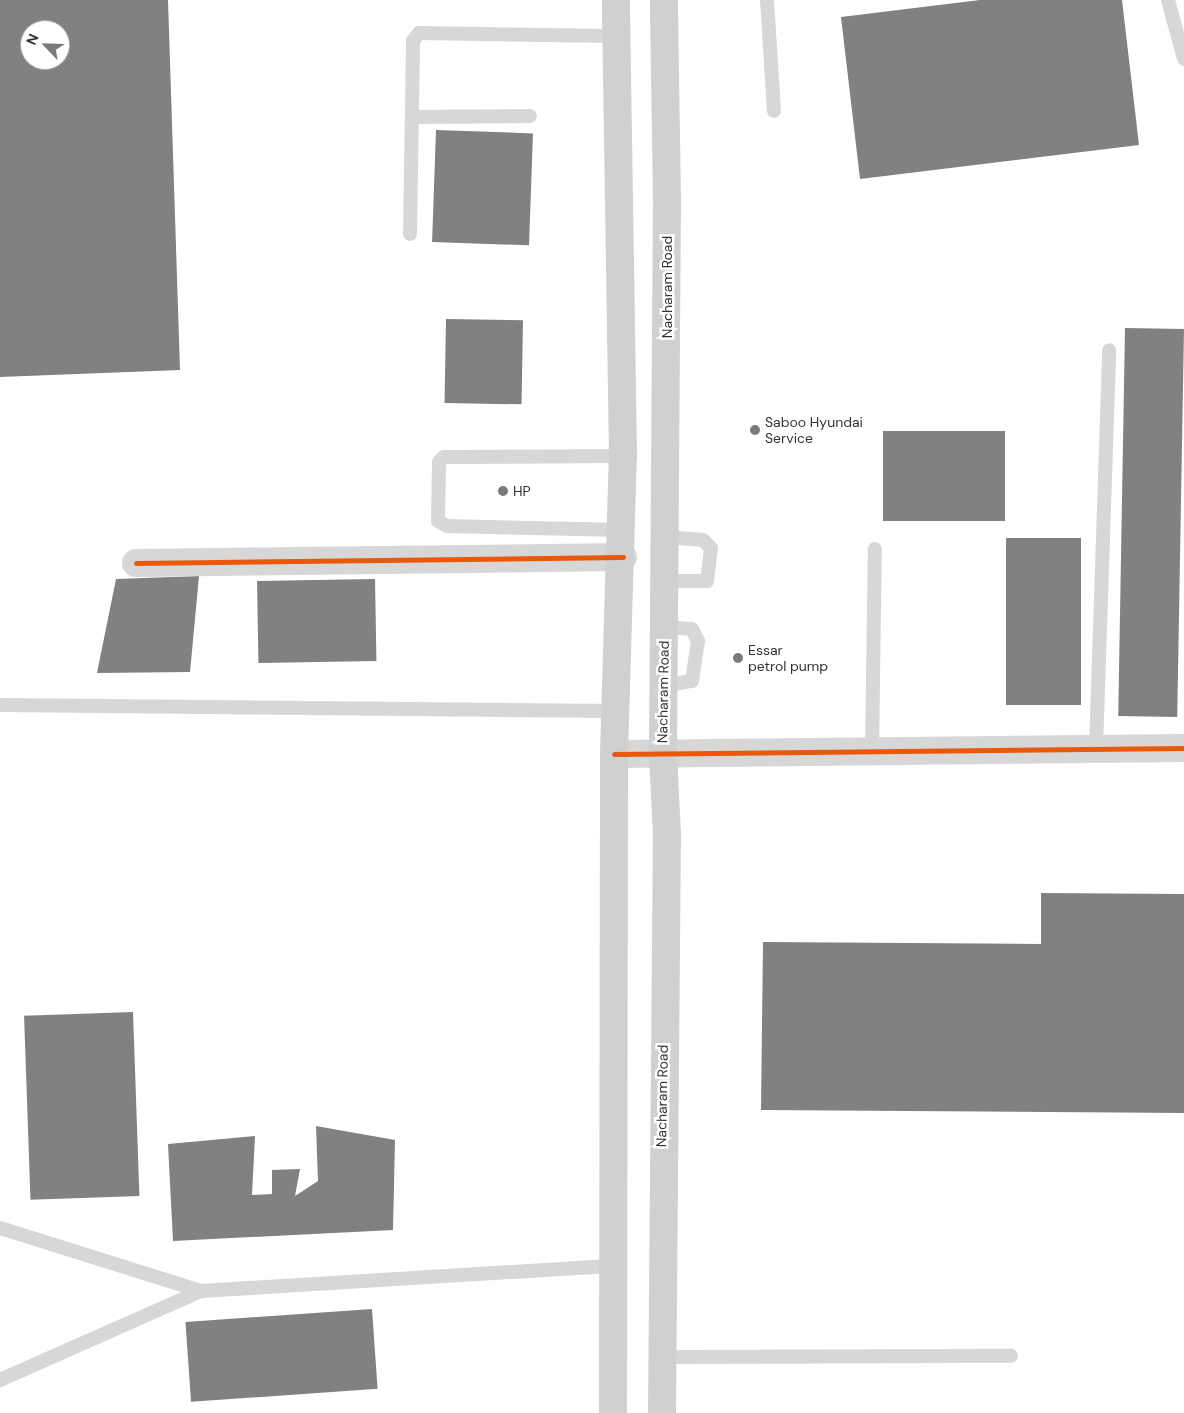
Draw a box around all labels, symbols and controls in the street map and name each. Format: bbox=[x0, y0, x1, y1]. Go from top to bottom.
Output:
north arrow bbox=[20, 20, 70, 70]
text: N bbox=[22, 31, 43, 48]
street label: Nacharam Road bbox=[659, 236, 675, 338]
place label: Saboo Hyundai Service bbox=[765, 414, 863, 447]
marker: Saboo Hyundai Service bbox=[749, 424, 761, 436]
place label: HP bbox=[513, 483, 531, 499]
marker: HP bbox=[497, 485, 509, 497]
street label: Nacharam Road bbox=[654, 641, 672, 743]
place label: Essar petrol pump bbox=[748, 642, 828, 674]
marker: Essar petrol pump bbox=[732, 652, 744, 664]
street label: Nacharam Road bbox=[653, 1045, 671, 1147]

